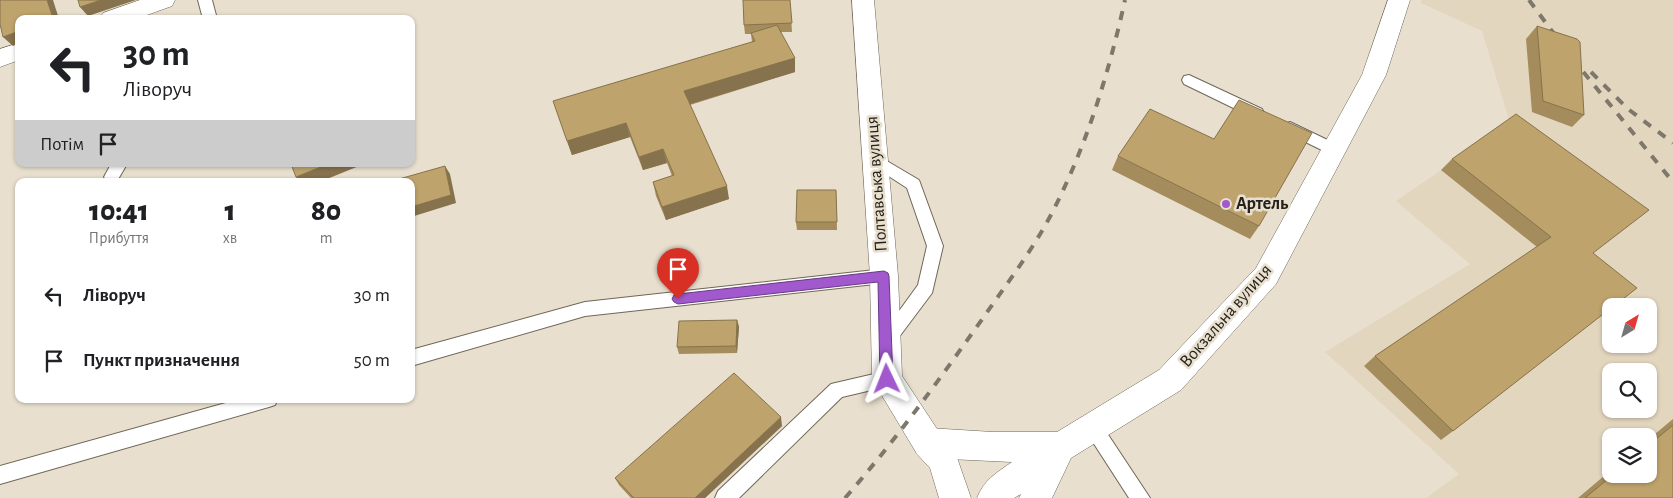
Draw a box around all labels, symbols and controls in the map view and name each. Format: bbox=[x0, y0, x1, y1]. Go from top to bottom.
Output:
icon: left bbox=[40, 35, 105, 100]
text: 30 m bbox=[123, 37, 190, 72]
text: Ліворуч bbox=[123, 78, 192, 100]
street label: Полтавська вулиця bbox=[863, 115, 891, 253]
icon: arrive bbox=[94, 130, 122, 158]
text: Потім bbox=[40, 135, 84, 154]
place label: Артель bbox=[1236, 195, 1289, 213]
text: 10:41 bbox=[89, 196, 149, 226]
text: 1 bbox=[224, 196, 236, 226]
text: 80 bbox=[311, 196, 341, 226]
marker: Артель bbox=[1220, 198, 1232, 210]
text: Прибуття bbox=[89, 230, 149, 246]
text: хв bbox=[223, 230, 237, 246]
text: m bbox=[320, 230, 333, 246]
pin bbox=[657, 248, 699, 299]
icon: arrive bbox=[664, 255, 692, 283]
street label: Вокзальна вулиця bbox=[1177, 261, 1275, 371]
icon: left bbox=[40, 282, 68, 310]
text: Ліворуч bbox=[83, 286, 146, 305]
text: 30 m bbox=[354, 286, 390, 305]
north arrow bbox=[1602, 298, 1658, 352]
map controls bbox=[1602, 298, 1657, 483]
icon: arrive bbox=[40, 347, 68, 375]
text: Пункт призначення bbox=[83, 351, 240, 370]
text: 50 m bbox=[354, 351, 390, 370]
position arrow bbox=[860, 352, 912, 404]
button: search bbox=[1602, 363, 1657, 418]
button: layers bbox=[1602, 428, 1657, 483]

